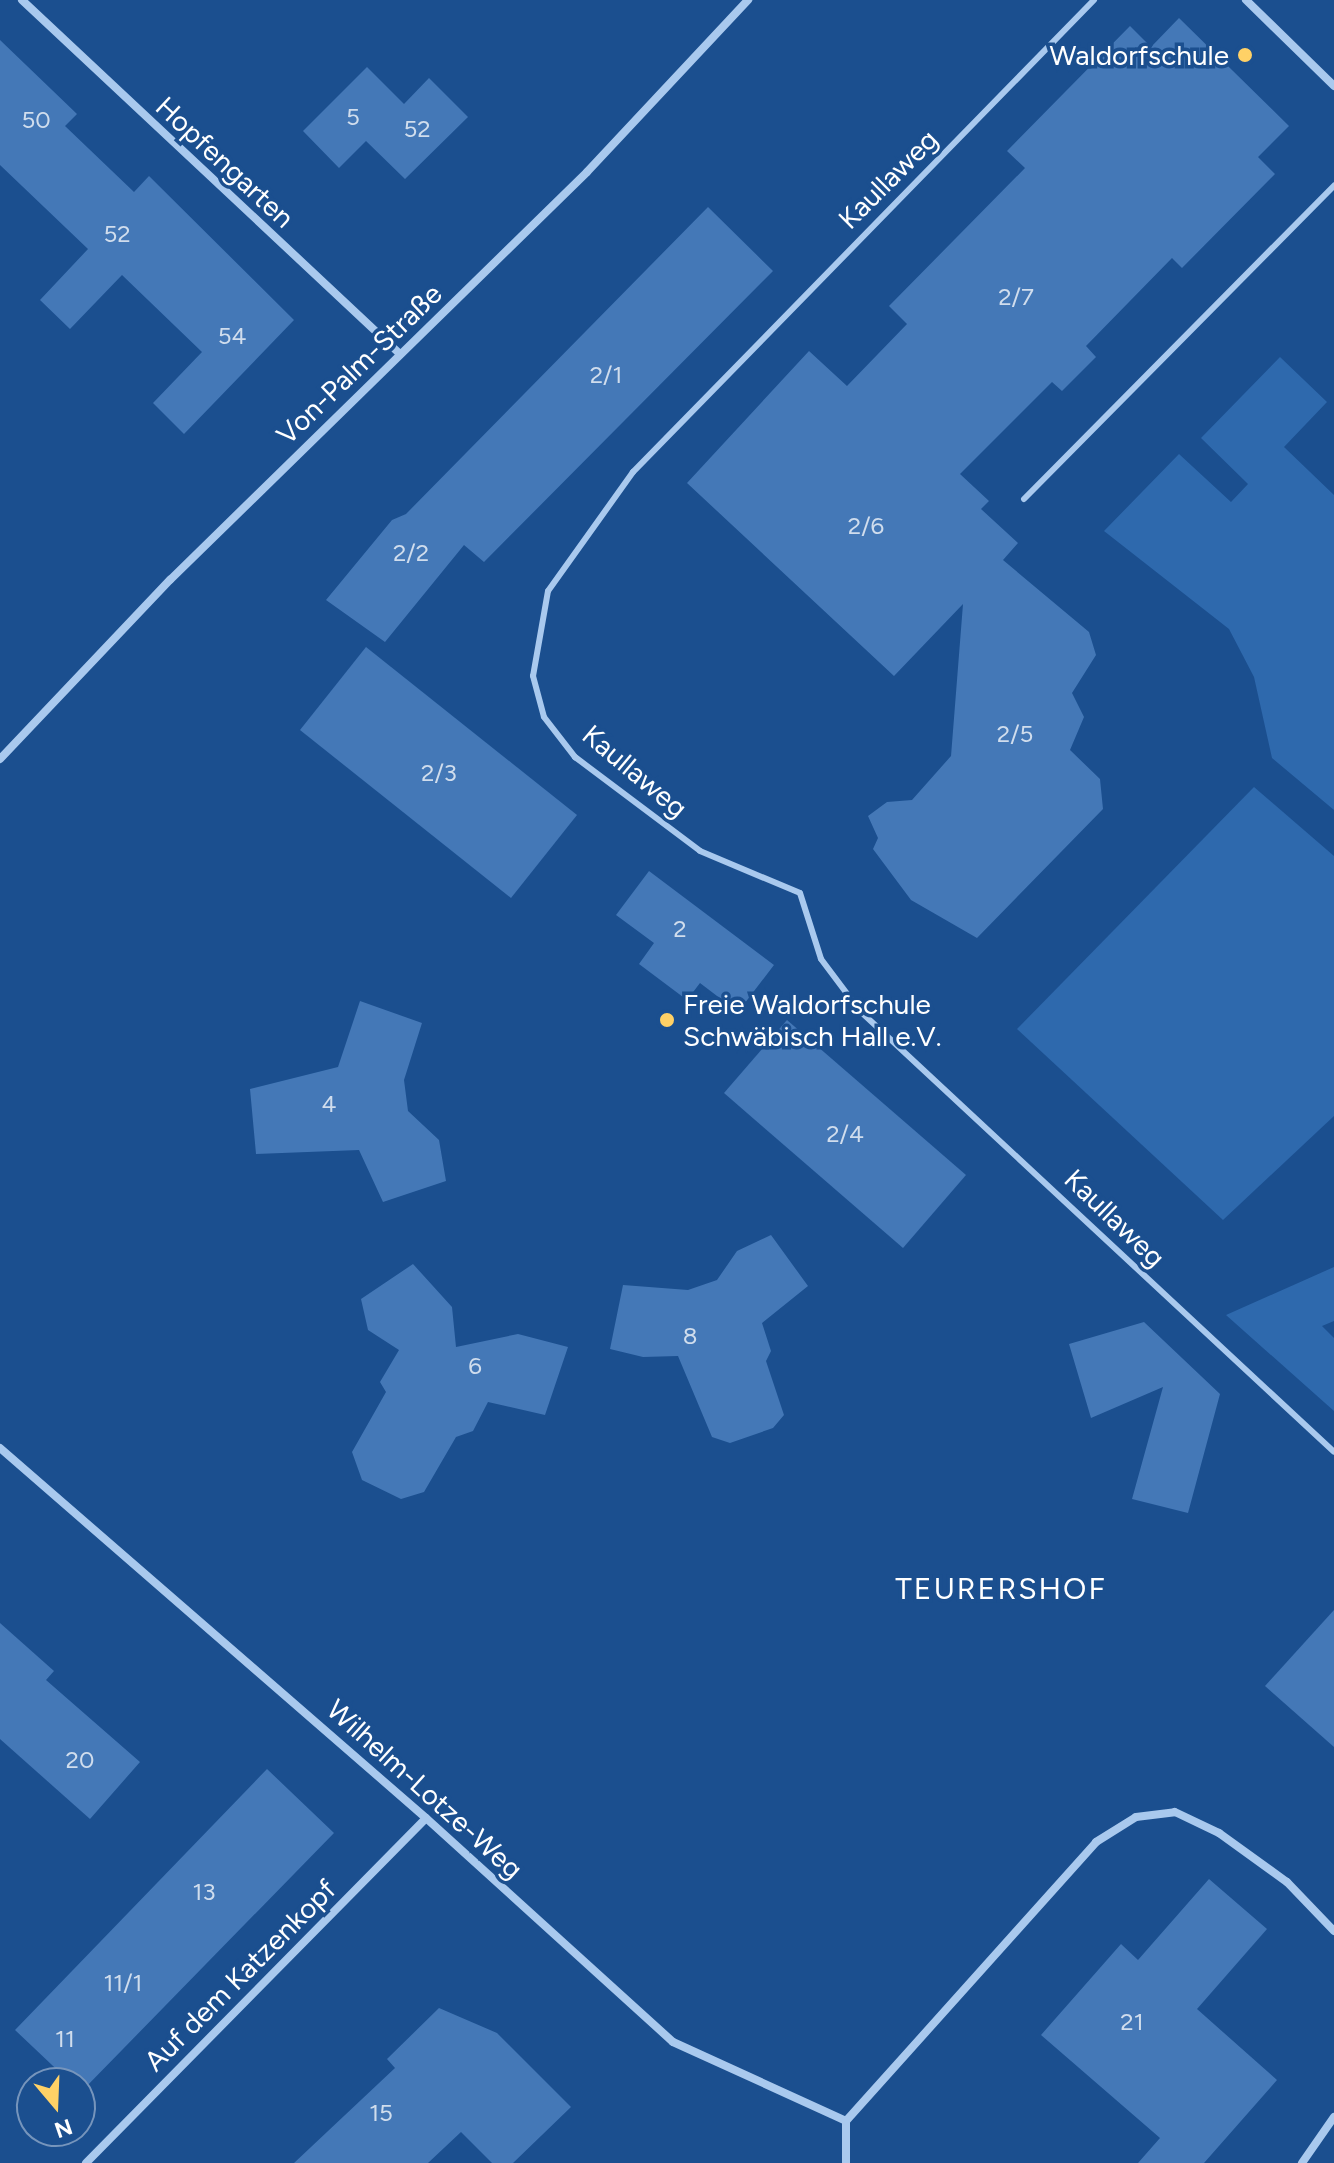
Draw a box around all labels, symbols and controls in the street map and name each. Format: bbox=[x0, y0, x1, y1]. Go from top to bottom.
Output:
place label: Waldorfschule bbox=[1049, 38, 1229, 72]
marker: Waldorfschule bbox=[1236, 46, 1254, 64]
street label: Hopfengarten bbox=[149, 90, 301, 234]
house number: 5 bbox=[346, 103, 360, 131]
house number: 50 bbox=[21, 106, 51, 134]
house number: 52 bbox=[403, 115, 431, 143]
street label: Kaullaweg bbox=[831, 122, 945, 236]
house number: 52 bbox=[103, 220, 131, 248]
street label: Von-Palm-Straße bbox=[270, 277, 448, 451]
house number: 2/7 bbox=[998, 283, 1034, 311]
house number: 54 bbox=[218, 322, 246, 350]
house number: 2/1 bbox=[590, 361, 622, 389]
house number: 2/6 bbox=[848, 512, 884, 540]
house number: 2/2 bbox=[393, 539, 429, 567]
street label: Kaullaweg bbox=[576, 717, 694, 825]
house number: 2/5 bbox=[997, 720, 1033, 748]
house number: 2/3 bbox=[421, 759, 457, 787]
house number: 2 bbox=[673, 915, 687, 943]
place label: Freie Waldorfschule Schwäbisch Hall e.V. bbox=[683, 987, 941, 1053]
marker: Freie Waldorfschule Schwäbisch Hall e.V. bbox=[658, 1011, 676, 1029]
house number: 4 bbox=[322, 1090, 336, 1118]
house number: 2/4 bbox=[826, 1120, 864, 1148]
street label: Kaullaweg bbox=[1058, 1162, 1172, 1274]
house number: 8 bbox=[683, 1322, 697, 1350]
house number: 6 bbox=[468, 1352, 482, 1380]
district label: TEURERSHOF bbox=[895, 1571, 1107, 1607]
street label: Wilhelm-Lotze-Weg bbox=[320, 1692, 530, 1886]
house number: 20 bbox=[66, 1746, 94, 1774]
street label: Auf dem Katzenkopf bbox=[137, 1872, 343, 2078]
house number: 13 bbox=[193, 1878, 215, 1906]
house number: 11/1 bbox=[103, 1969, 143, 1997]
house number: 21 bbox=[1120, 2008, 1144, 2036]
house number: 11 bbox=[55, 2025, 75, 2053]
north arrow bbox=[16, 2067, 96, 2147]
house number: 15 bbox=[369, 2099, 393, 2127]
text: N bbox=[51, 2113, 76, 2144]

